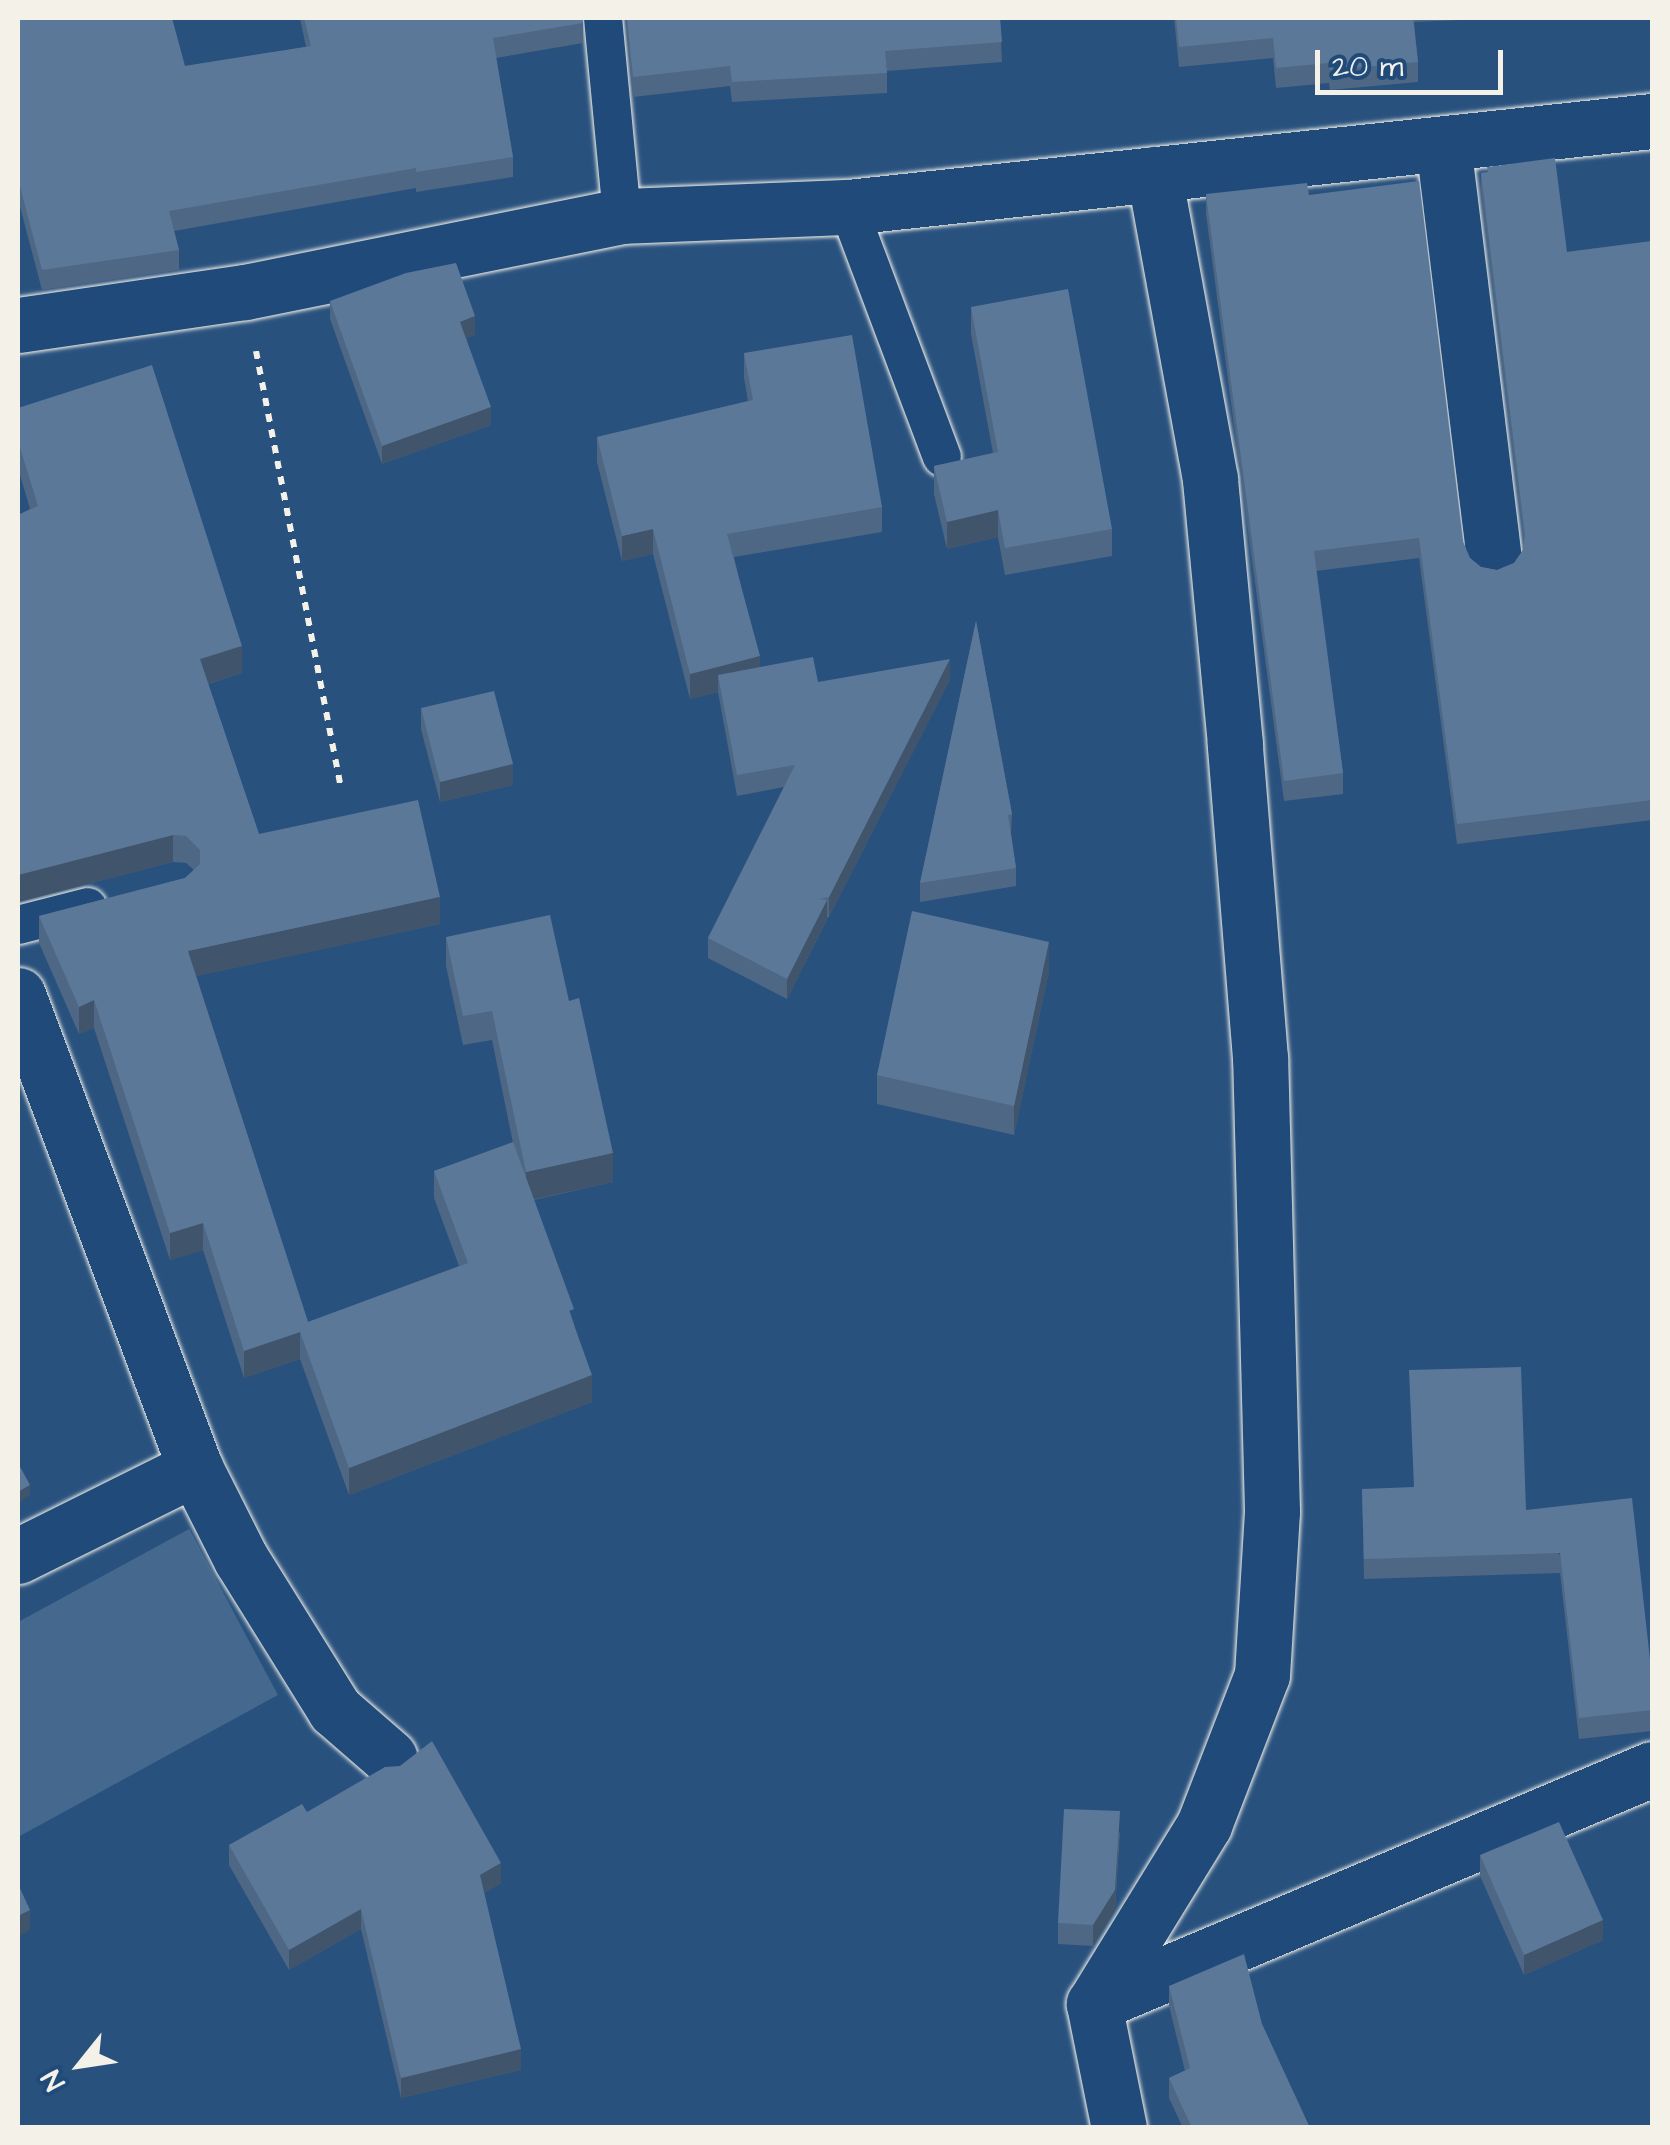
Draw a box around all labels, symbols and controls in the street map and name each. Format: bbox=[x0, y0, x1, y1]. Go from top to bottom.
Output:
scale bar bbox=[1320, 30, 1508, 92]
text: 20 m bbox=[1332, 46, 1403, 88]
north arrow bbox=[30, 2015, 130, 2115]
text: N bbox=[32, 2063, 75, 2098]

